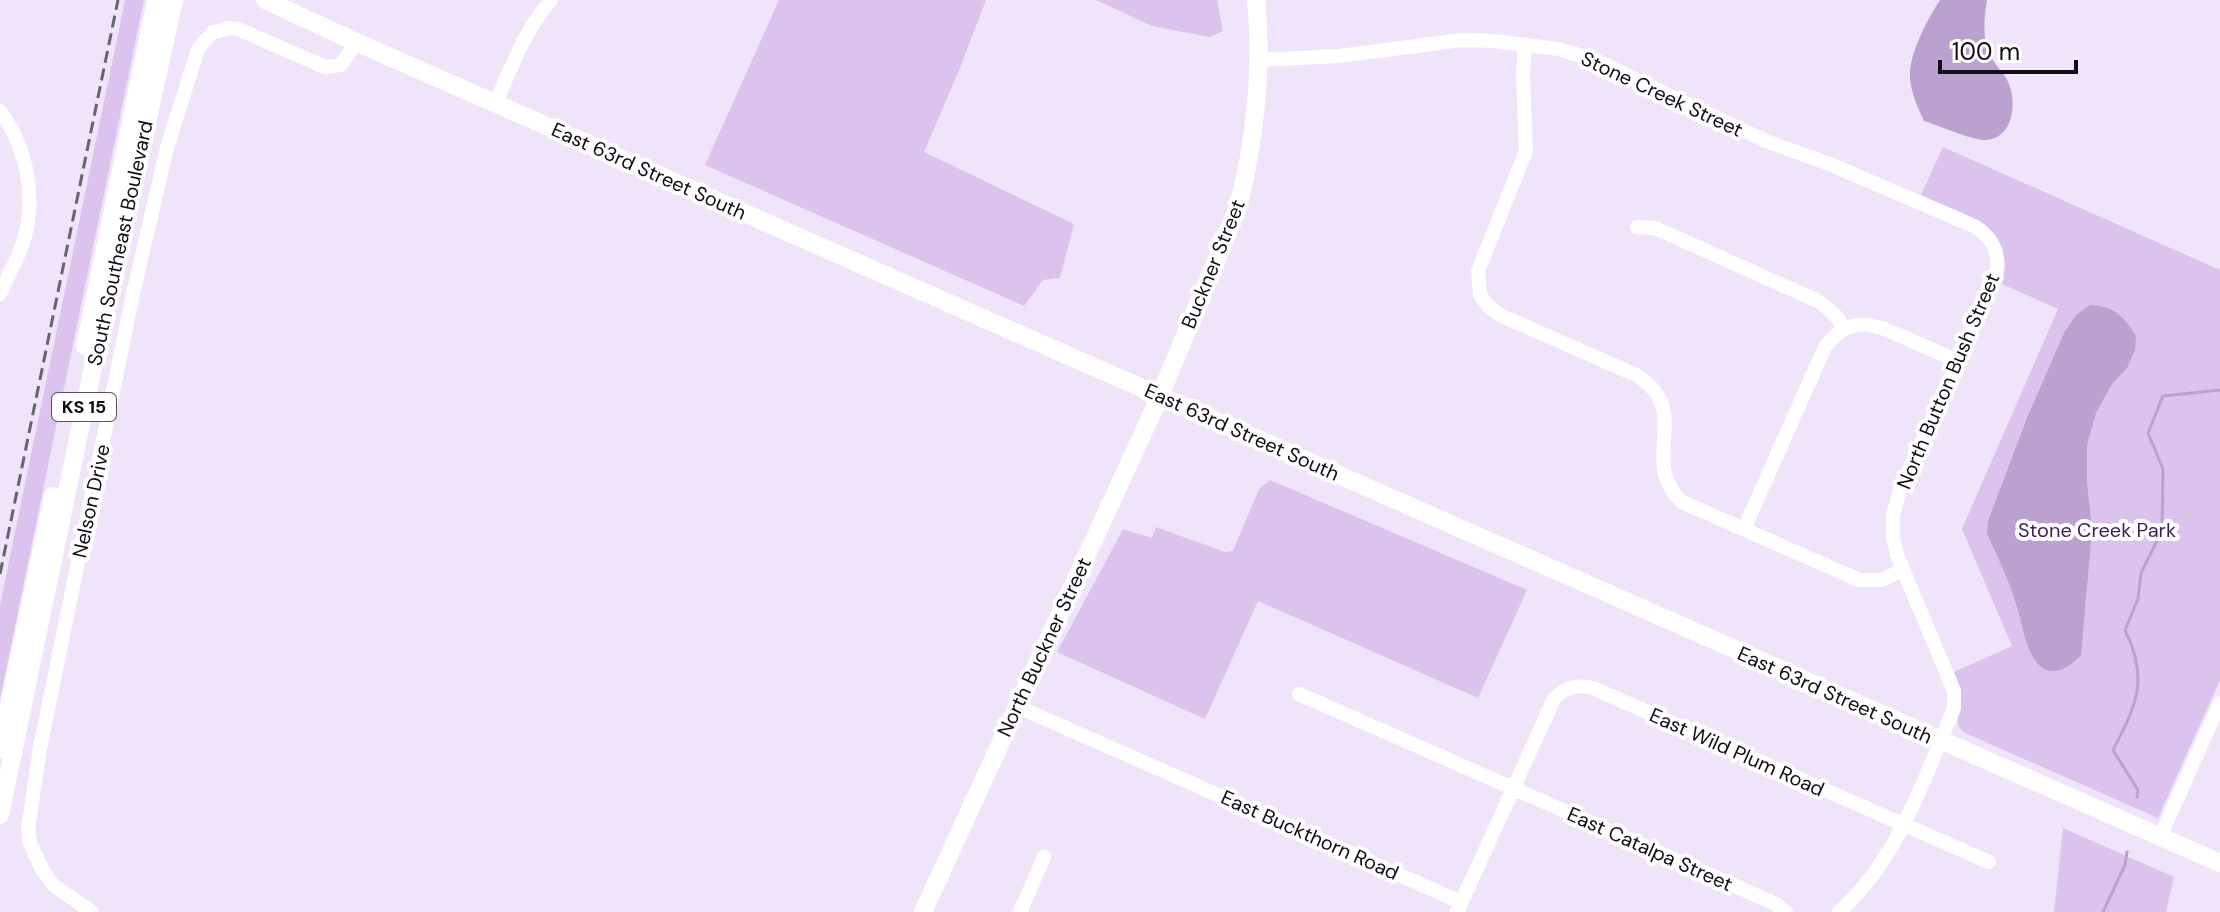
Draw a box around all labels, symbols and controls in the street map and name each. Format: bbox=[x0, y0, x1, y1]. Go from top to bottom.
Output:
scale bar bbox=[1940, 24, 2076, 74]
text: 100 m bbox=[1952, 36, 2020, 67]
street label: Stone Creek Street bbox=[1577, 45, 1747, 143]
street label: East 63rd Street South bbox=[548, 116, 750, 226]
street label: South Southeast Boulevard bbox=[81, 118, 159, 368]
street label: Buckner Street bbox=[1175, 195, 1251, 333]
street label: North Button Bush Street bbox=[1891, 269, 2005, 493]
street label: East 63rd Street South bbox=[1141, 377, 1343, 487]
road number: KS 15 bbox=[52, 393, 116, 421]
street label: Nelson Drive bbox=[66, 442, 116, 560]
park label: Stone Creek Park bbox=[2018, 517, 2176, 543]
street label: North Buckner Street bbox=[991, 553, 1097, 741]
street label: East 63rd Street South bbox=[1734, 640, 1936, 750]
street label: East Wild Plum Road bbox=[1646, 702, 1828, 802]
street label: East Buckthorn Road bbox=[1217, 784, 1403, 886]
street label: East Catalpa Street bbox=[1563, 801, 1737, 897]

